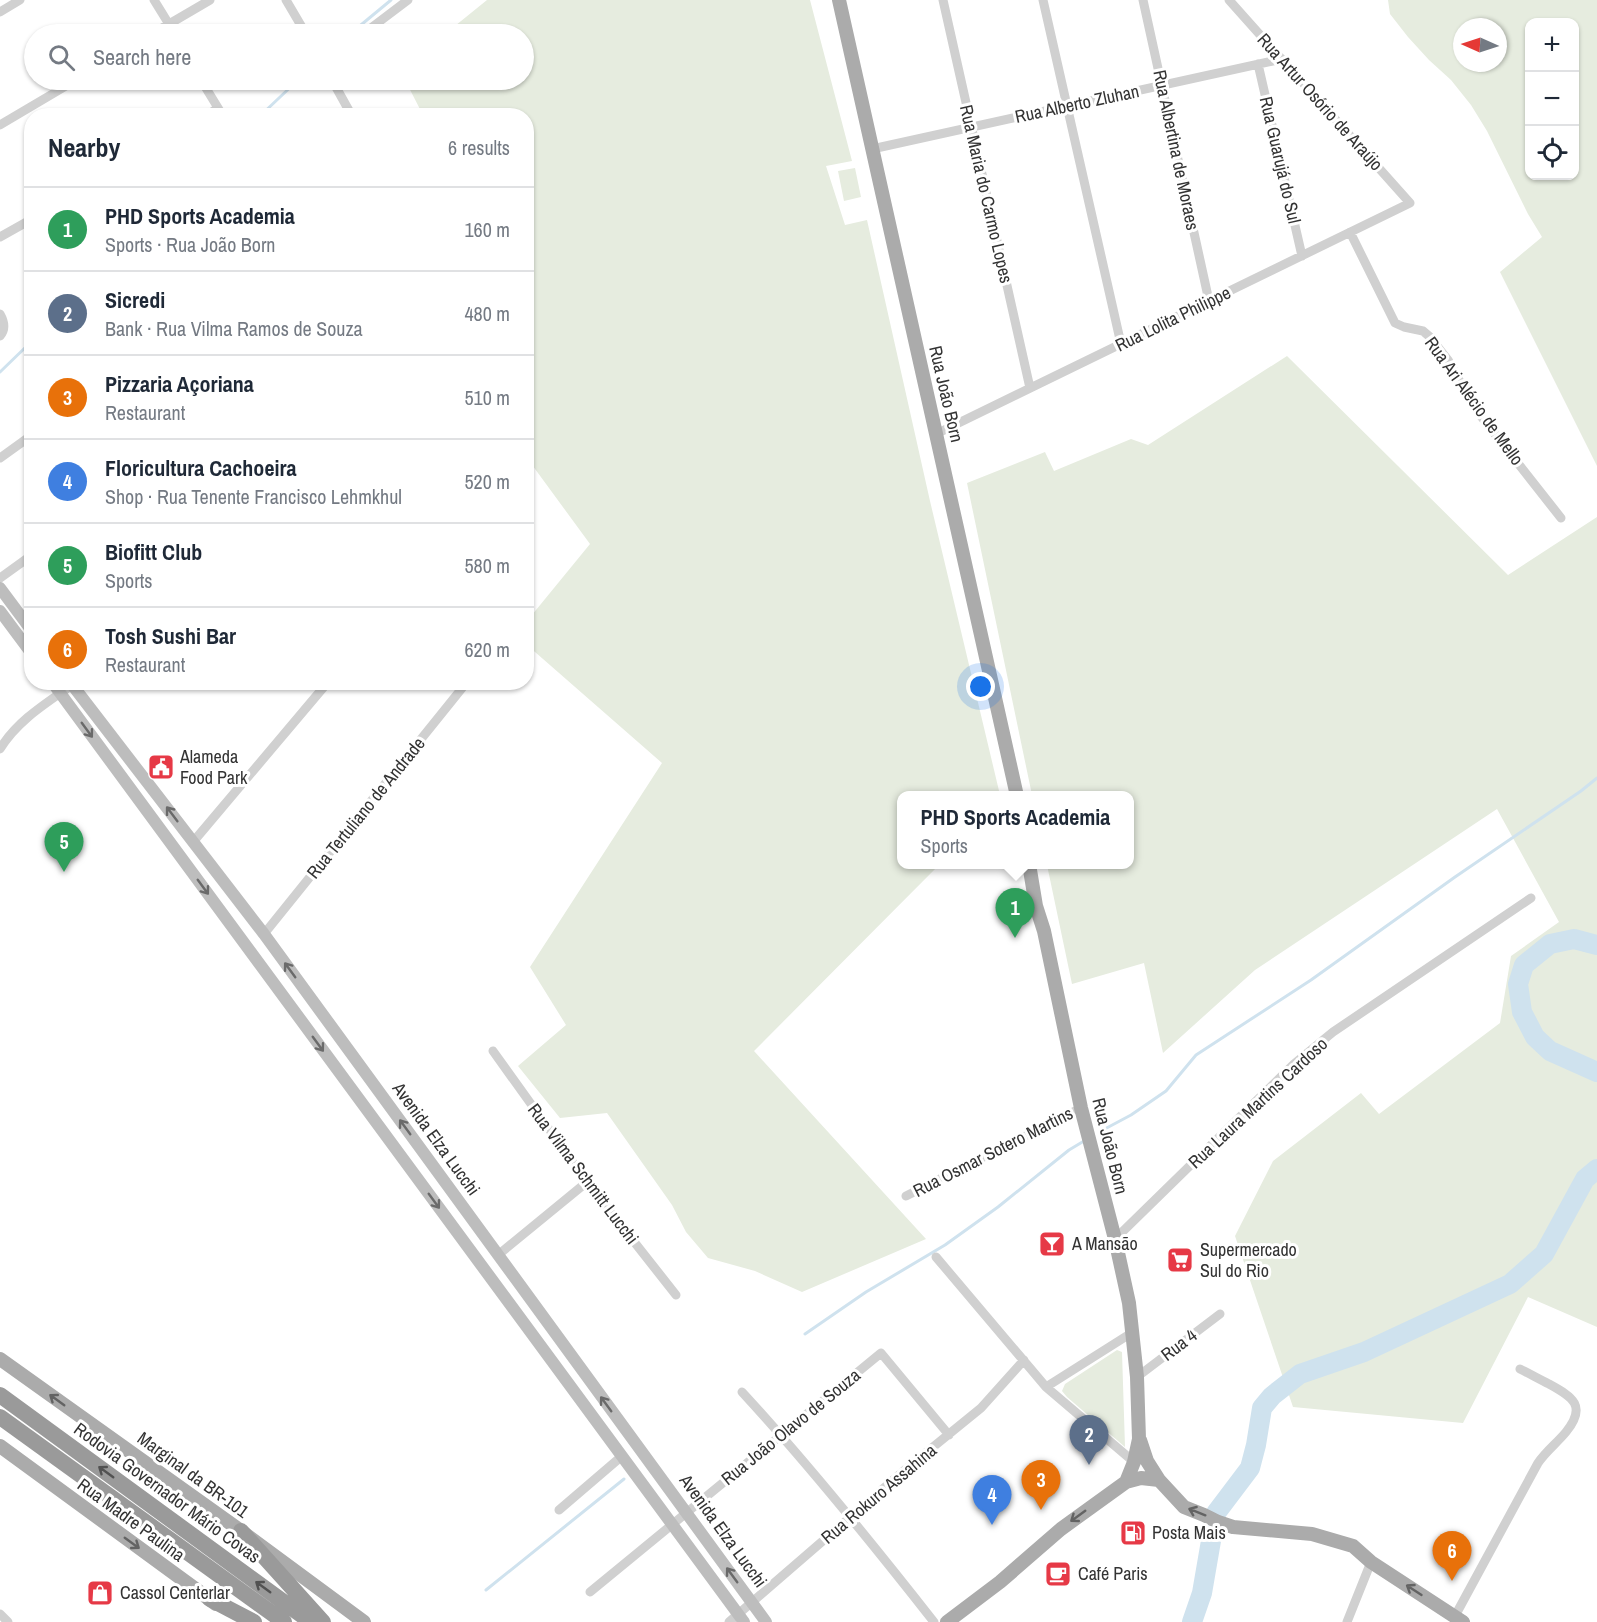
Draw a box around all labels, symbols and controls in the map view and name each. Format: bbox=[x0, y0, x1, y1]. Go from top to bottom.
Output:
north arrow bbox=[1453, 18, 1507, 72]
map controls bbox=[1525, 18, 1579, 180]
button: + bbox=[1525, 18, 1579, 72]
search box bbox=[24, 24, 534, 90]
street label: Rua Artur Osório de Araújo bbox=[1252, 27, 1389, 176]
icon: search bbox=[45, 41, 78, 74]
text: Search here bbox=[93, 42, 191, 72]
street label: Rua Albertina de Moraes bbox=[1147, 67, 1206, 232]
button: − bbox=[1525, 72, 1579, 126]
street label: Rua Alberto Zluhan bbox=[1012, 78, 1141, 129]
street label: Rua Guarujá do Sul bbox=[1254, 94, 1307, 226]
street label: Rua Maria do Carmo Lopes bbox=[954, 102, 1019, 285]
button: locate bbox=[1525, 126, 1579, 180]
text: Nearby bbox=[48, 130, 120, 165]
text: 6 results bbox=[448, 134, 510, 161]
text: PHD Sports Academia bbox=[105, 201, 295, 231]
text: 1 bbox=[63, 216, 72, 243]
text: 160 m bbox=[464, 216, 510, 243]
text: Sports · Rua João Born bbox=[105, 231, 275, 258]
street label: Rua Lolita Philippe bbox=[1111, 280, 1235, 357]
text: Sicredi bbox=[105, 285, 165, 315]
text: 2 bbox=[63, 300, 72, 327]
text: 480 m bbox=[464, 300, 510, 327]
text: Bank · Rua Vilma Ramos de Souza bbox=[105, 315, 363, 342]
street label: Rua Ari Alécio de Mello bbox=[1419, 331, 1530, 470]
street label: Rua João Born bbox=[923, 343, 970, 445]
text: Pizzaria Açoriana bbox=[105, 369, 254, 399]
text: 3 bbox=[63, 384, 72, 411]
text: 510 m bbox=[464, 384, 510, 411]
text: Restaurant bbox=[105, 399, 185, 426]
text: Floricultura Cachoeira bbox=[105, 453, 297, 483]
text: 4 bbox=[63, 468, 72, 495]
text: 520 m bbox=[464, 468, 510, 495]
text: Shop · Rua Tenente Francisco Lehmkhul bbox=[105, 483, 402, 510]
text: Biofitt Club bbox=[105, 537, 202, 567]
text: 5 bbox=[63, 552, 72, 579]
text: 580 m bbox=[464, 552, 510, 579]
text: Sports bbox=[105, 567, 152, 594]
text: Tosh Sushi Bar bbox=[105, 621, 236, 651]
text: 6 bbox=[63, 636, 72, 663]
text: 620 m bbox=[464, 636, 510, 663]
text: Restaurant bbox=[105, 651, 185, 678]
your location bbox=[966, 672, 995, 701]
one-way arrow bbox=[81, 721, 93, 737]
street label: Rua Tertuliano de Andrade bbox=[301, 732, 431, 884]
place label: Alameda Food Park bbox=[179, 744, 248, 790]
public building icon: Alameda Food Park bbox=[146, 752, 176, 782]
popup bbox=[897, 791, 1134, 869]
text: PHD Sports Academia bbox=[921, 802, 1110, 832]
one-way arrow bbox=[166, 807, 178, 823]
pin: 5 bbox=[44, 822, 84, 872]
text: Sports bbox=[921, 832, 968, 859]
one-way arrow bbox=[196, 878, 209, 894]
pin: 1 bbox=[996, 888, 1034, 938]
one-way arrow bbox=[284, 962, 296, 978]
street label: Rua Laura Martins Cardoso bbox=[1183, 1031, 1333, 1174]
one-way arrow bbox=[312, 1035, 325, 1051]
street label: Avenida Elza Lucchi bbox=[386, 1076, 486, 1200]
street label: Rua João Born bbox=[1086, 1095, 1135, 1197]
street label: Rua Vilma Schmitt Lucchi bbox=[522, 1098, 645, 1249]
street label: Rua Osmar Sotero Martins bbox=[909, 1100, 1077, 1203]
one-way arrow bbox=[399, 1120, 411, 1136]
one-way arrow bbox=[428, 1192, 440, 1208]
bar icon: A Mansão bbox=[1037, 1229, 1067, 1259]
place label: A Mansão bbox=[1071, 1231, 1138, 1256]
place label: Supermercado Sul do Rio bbox=[1200, 1237, 1297, 1283]
supermarket icon: Supermercado Sul do Rio bbox=[1165, 1245, 1195, 1275]
street label: Rua 4 bbox=[1155, 1323, 1202, 1366]
street label: Rua João Olavo de Souza bbox=[716, 1363, 866, 1491]
one-way arrow bbox=[49, 1394, 65, 1406]
one-way arrow bbox=[600, 1396, 613, 1412]
street label: Rodovia Governador Mário Covas bbox=[69, 1416, 266, 1569]
pin: 2 bbox=[1070, 1416, 1108, 1465]
street label: Marginal da BR-101 bbox=[133, 1426, 255, 1524]
street label: Rua Rokuro Assahina bbox=[816, 1438, 942, 1549]
pin: 3 bbox=[1022, 1460, 1060, 1510]
one-way arrow bbox=[98, 1466, 114, 1479]
street label: Avenida Elza Lucchi bbox=[673, 1468, 773, 1592]
street label: Rua Madre Paulina bbox=[73, 1472, 190, 1567]
pin: 4 bbox=[972, 1476, 1012, 1525]
one-way arrow bbox=[1188, 1506, 1207, 1517]
one-way arrow bbox=[1071, 1510, 1087, 1523]
fuel station icon: Posta Mais bbox=[1118, 1518, 1148, 1548]
place label: Posta Mais bbox=[1152, 1520, 1226, 1545]
pin: 6 bbox=[1432, 1532, 1472, 1581]
one-way arrow bbox=[124, 1537, 140, 1549]
cafe icon: Café Paris bbox=[1043, 1559, 1073, 1589]
place label: Café Paris bbox=[1078, 1561, 1148, 1586]
one-way arrow bbox=[726, 1567, 738, 1583]
shop icon: Cassol Centerlar bbox=[85, 1578, 115, 1608]
place label: Cassol Centerlar bbox=[120, 1580, 230, 1605]
one-way arrow bbox=[256, 1581, 272, 1594]
one-way arrow bbox=[1407, 1584, 1423, 1596]

